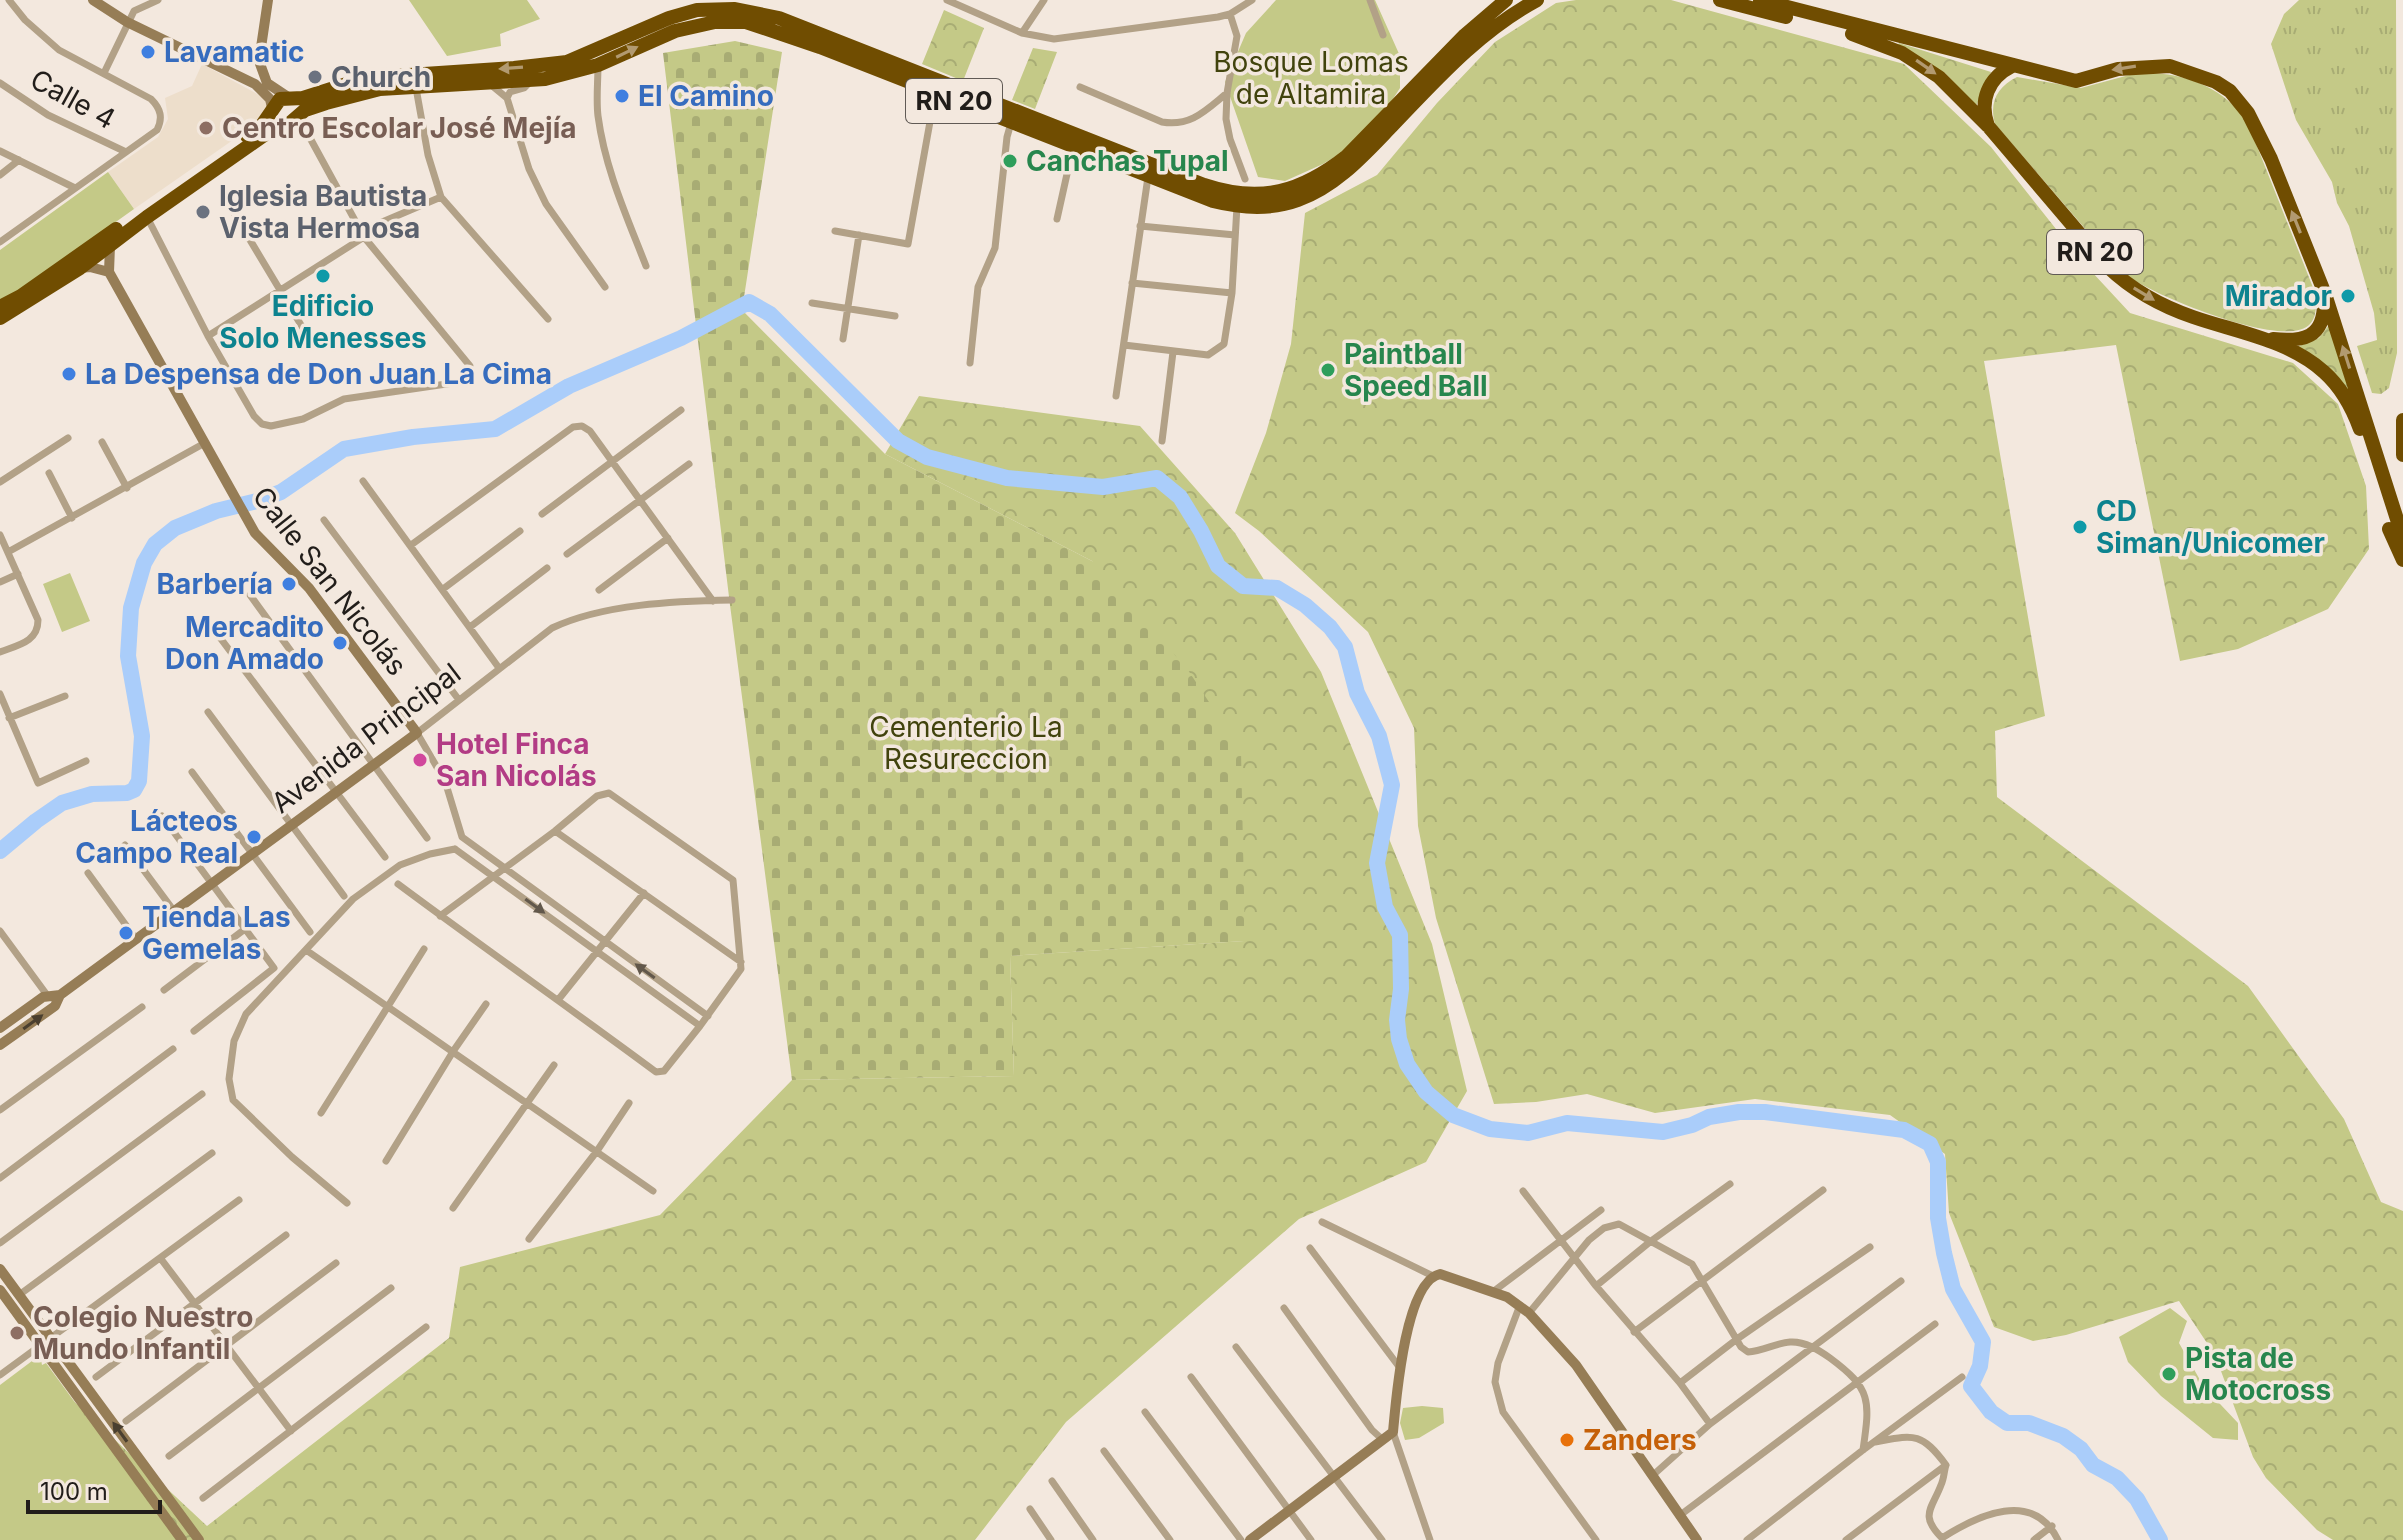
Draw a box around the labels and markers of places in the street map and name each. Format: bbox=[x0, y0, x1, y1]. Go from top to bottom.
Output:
place label: Lavamatic bbox=[164, 35, 305, 69]
marker: Lavamatic bbox=[139, 43, 157, 61]
place label: Church bbox=[331, 60, 431, 94]
marker: Church bbox=[306, 68, 324, 86]
place label: El Camino bbox=[638, 79, 774, 113]
marker: El Camino bbox=[613, 87, 631, 105]
place label: Centro Escolar José Mejía bbox=[222, 111, 577, 145]
marker: Centro Escolar José Mejía bbox=[197, 119, 215, 137]
place label: Canchas Tupal bbox=[1026, 144, 1229, 178]
marker: Canchas Tupal bbox=[1001, 152, 1019, 170]
place label: Iglesia Bautista Vista Hermosa bbox=[219, 179, 427, 245]
marker: Iglesia Bautista Vista Hermosa bbox=[194, 203, 212, 221]
marker: Edificio Solo Menesses bbox=[314, 267, 332, 285]
place label: Mirador bbox=[2225, 279, 2332, 313]
marker: Mirador bbox=[2339, 287, 2357, 305]
place label: Edificio Solo Menesses bbox=[219, 289, 427, 355]
place label: Paintball Speed Ball bbox=[1344, 337, 1488, 403]
place label: La Despensa de Don Juan La Cima bbox=[85, 357, 552, 391]
marker: Paintball Speed Ball bbox=[1319, 361, 1337, 379]
marker: La Despensa de Don Juan La Cima bbox=[60, 365, 78, 383]
place label: CD Siman/Unicomer bbox=[2096, 494, 2325, 560]
marker: CD Siman/Unicomer bbox=[2071, 518, 2089, 536]
place label: Barbería bbox=[157, 567, 273, 601]
marker: Barbería bbox=[280, 575, 298, 593]
place label: Mercadito Don Amado bbox=[165, 610, 324, 676]
marker: Mercadito Don Amado bbox=[331, 634, 349, 652]
place label: Hotel Finca San Nicolás bbox=[436, 727, 597, 793]
marker: Hotel Finca San Nicolás bbox=[411, 751, 429, 769]
place label: Lácteos Campo Real bbox=[75, 804, 238, 870]
marker: Lácteos Campo Real bbox=[245, 828, 263, 846]
place label: Tienda Las Gemelas bbox=[142, 900, 291, 966]
marker: Tienda Las Gemelas bbox=[117, 924, 135, 942]
place label: Colegio Nuestro Mundo Infantil bbox=[33, 1300, 254, 1366]
marker: Colegio Nuestro Mundo Infantil bbox=[8, 1324, 26, 1342]
place label: Pista de Motocross bbox=[2185, 1341, 2331, 1407]
marker: Pista de Motocross bbox=[2160, 1365, 2178, 1383]
place label: Zanders bbox=[1583, 1423, 1697, 1457]
marker: Zanders bbox=[1558, 1431, 1576, 1449]

